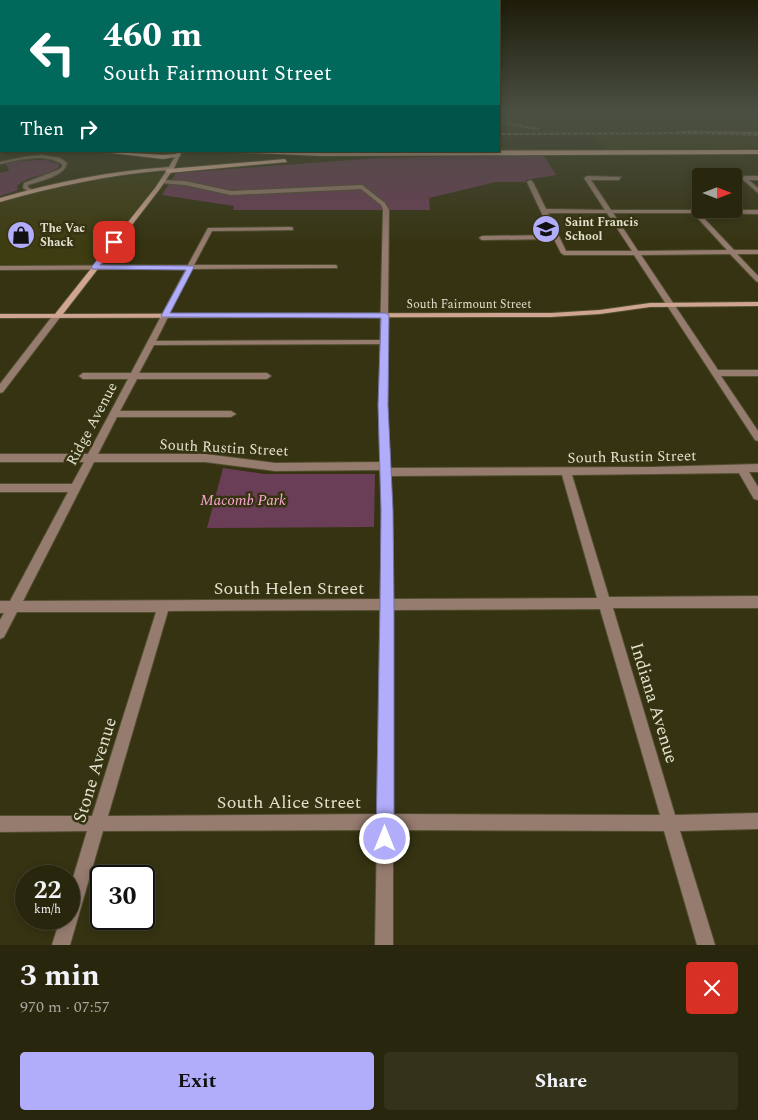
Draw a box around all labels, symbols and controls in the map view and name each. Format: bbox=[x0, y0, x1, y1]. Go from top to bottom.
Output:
text: 460 m bbox=[103, 9, 202, 62]
icon: left bbox=[20, 20, 85, 85]
text: South Fairmount Street bbox=[103, 57, 332, 90]
text: Then bbox=[20, 115, 64, 144]
icon: right bbox=[74, 115, 102, 143]
north arrow bbox=[692, 168, 742, 218]
map controls bbox=[692, 168, 742, 218]
place label: Saint Francis School bbox=[565, 213, 638, 246]
school or university icon: Saint Francis School bbox=[531, 214, 561, 244]
place label: The Vac Shack bbox=[40, 219, 85, 252]
shop icon: The Vac Shack bbox=[6, 220, 36, 250]
pin bbox=[93, 221, 135, 263]
icon: arrive bbox=[100, 228, 128, 256]
street label: South Fairmount Street bbox=[407, 295, 531, 314]
street label: Ridge Avenue bbox=[60, 378, 124, 470]
street label: South Rustin Street bbox=[159, 433, 289, 463]
street label: South Rustin Street bbox=[567, 444, 697, 470]
park label: Macomb Park bbox=[200, 489, 286, 512]
street label: South Helen Street bbox=[214, 575, 364, 602]
street label: Indiana Avenue bbox=[623, 639, 685, 767]
street label: Stone Avenue bbox=[66, 714, 124, 826]
street label: South Alice Street bbox=[217, 789, 361, 816]
position arrow bbox=[358, 812, 410, 864]
speed limit sign: 30 bbox=[90, 865, 155, 930]
text: 22 bbox=[33, 872, 62, 910]
text: km/h bbox=[34, 900, 61, 919]
text: 3 min bbox=[20, 953, 100, 999]
button: close bbox=[686, 962, 738, 1014]
text: 970 m · 07:57 bbox=[20, 995, 110, 1019]
button: Exit bbox=[20, 1052, 374, 1110]
button: Share bbox=[384, 1052, 738, 1110]

